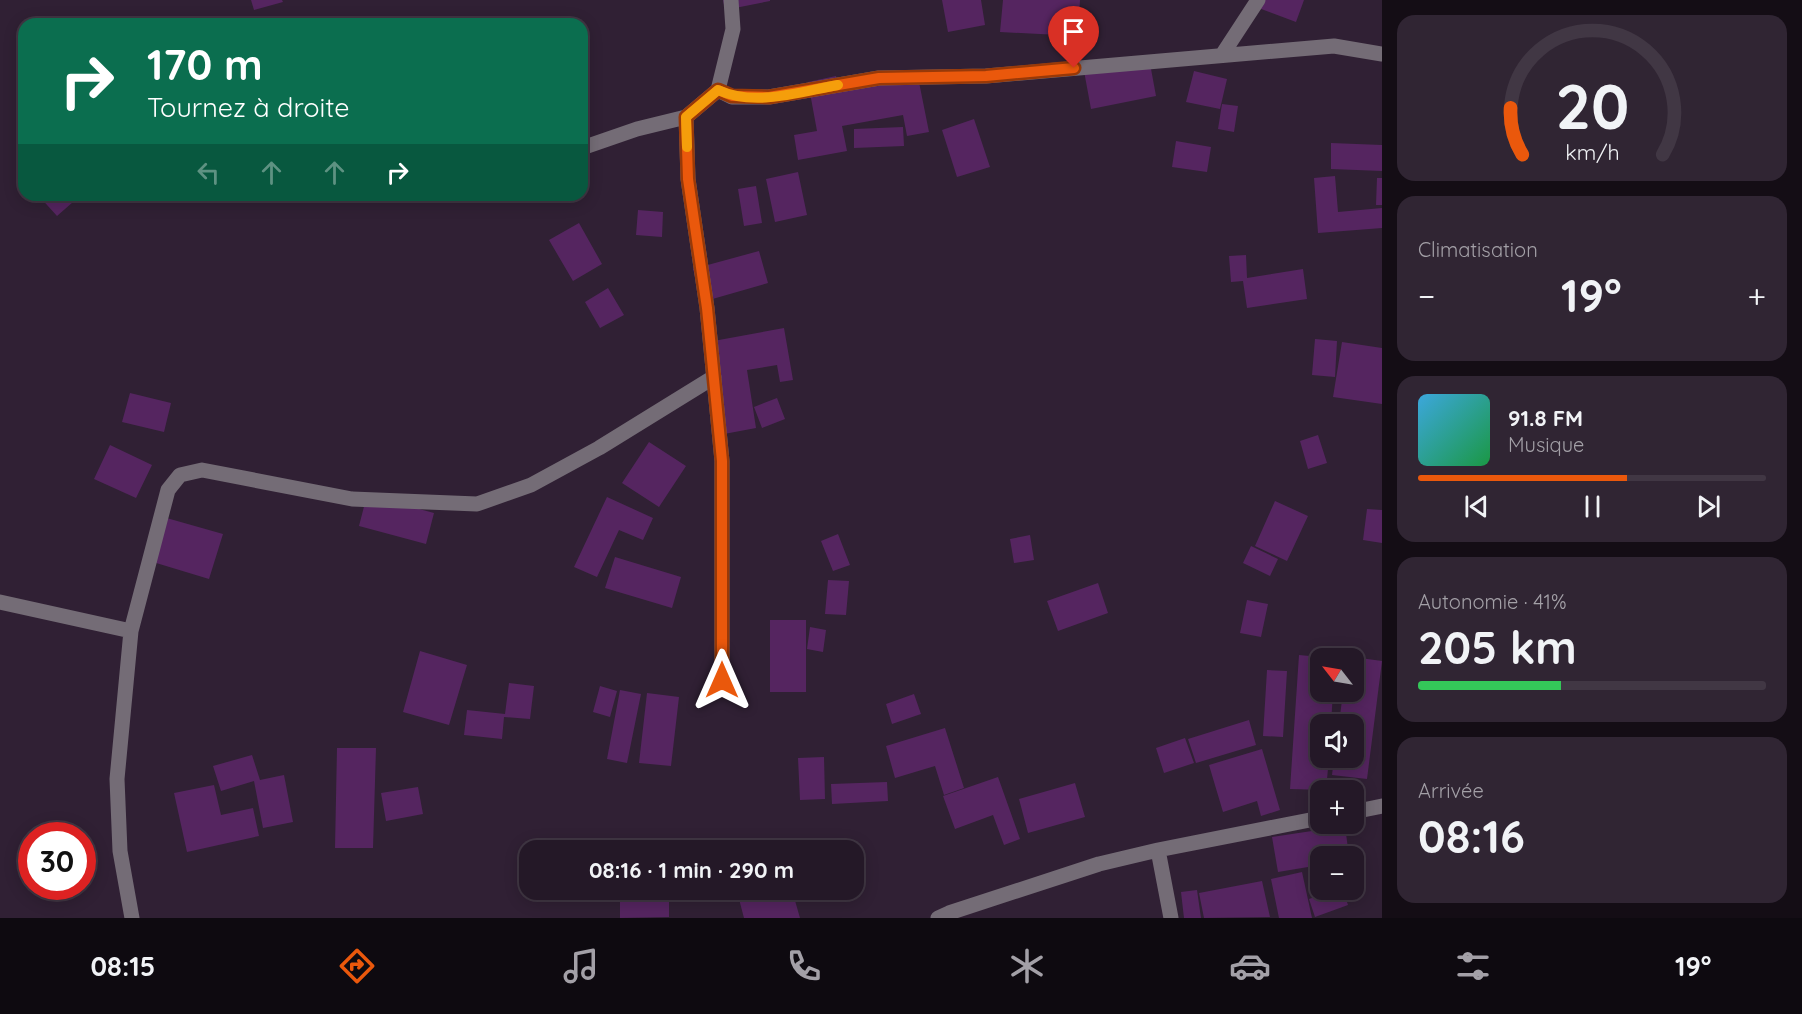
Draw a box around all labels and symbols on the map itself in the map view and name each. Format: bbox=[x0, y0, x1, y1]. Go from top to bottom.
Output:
pin bbox=[1048, 6, 1099, 68]
position arrow bbox=[690, 648, 754, 712]
north arrow bbox=[1310, 648, 1364, 702]
speed limit sign: 30 bbox=[18, 822, 96, 900]

